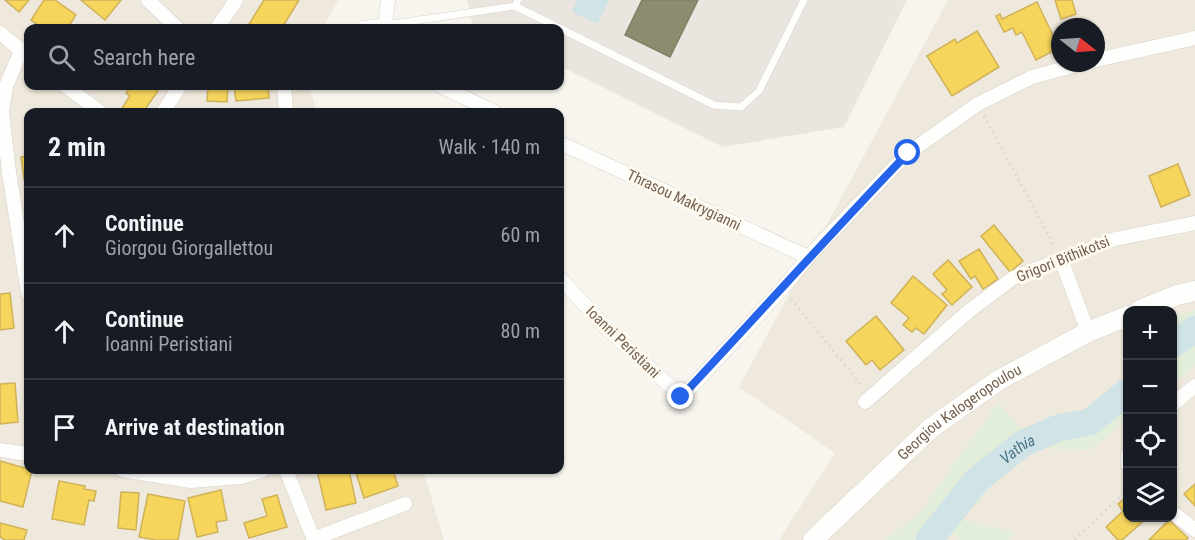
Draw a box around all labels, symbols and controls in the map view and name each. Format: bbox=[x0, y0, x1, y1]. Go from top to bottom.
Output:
north arrow bbox=[1051, 18, 1105, 72]
search box bbox=[24, 24, 564, 90]
icon: search bbox=[45, 41, 78, 74]
text: Search here bbox=[93, 45, 195, 70]
text: 2 min bbox=[48, 132, 106, 162]
text: Walk · 140 m bbox=[439, 135, 540, 159]
route start bbox=[894, 139, 920, 165]
street label: Thrasou Makrygianni bbox=[624, 166, 744, 234]
text: Continue bbox=[105, 211, 184, 236]
icon: ahead bbox=[48, 219, 81, 252]
text: 60 m bbox=[501, 223, 540, 247]
street label: Grigori Bithikotsi bbox=[1014, 232, 1112, 286]
text: Giorgou Giorgallettou bbox=[105, 236, 273, 260]
street label: Ioanni Peristiani bbox=[582, 302, 664, 382]
map controls bbox=[1123, 306, 1177, 522]
button: + bbox=[1123, 306, 1177, 360]
text: Continue bbox=[105, 307, 184, 332]
icon: ahead bbox=[48, 315, 81, 348]
text: 80 m bbox=[501, 319, 540, 343]
text: Ioanni Peristiani bbox=[105, 332, 233, 356]
button: − bbox=[1123, 360, 1177, 414]
street label: Georgiou Kalogeropoulou bbox=[894, 361, 1025, 464]
route end bbox=[667, 383, 693, 409]
icon: arrive bbox=[48, 411, 81, 444]
button: locate bbox=[1123, 414, 1177, 468]
text: Arrive at destination bbox=[105, 415, 285, 440]
water label: Vathia bbox=[996, 430, 1038, 468]
button: layers bbox=[1123, 468, 1177, 522]

